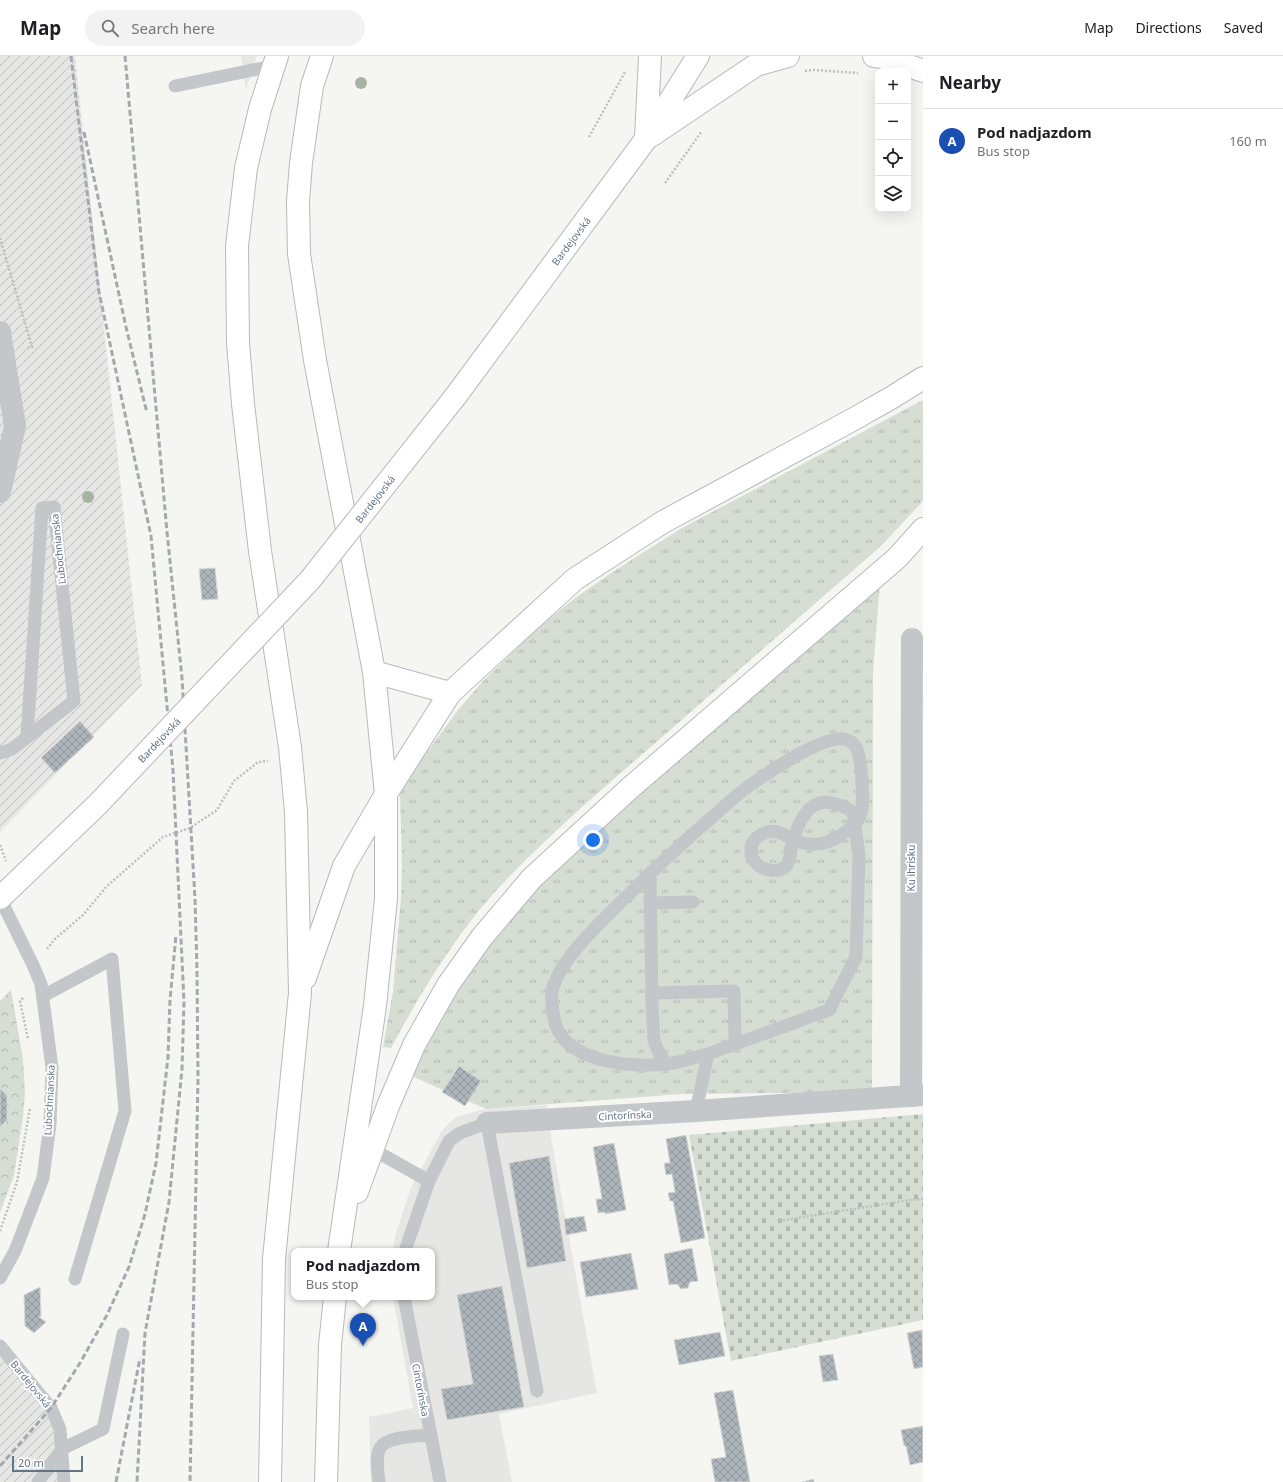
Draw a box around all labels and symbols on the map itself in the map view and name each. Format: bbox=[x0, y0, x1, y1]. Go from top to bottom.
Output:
street label: Bardejovská bbox=[548, 214, 594, 268]
street label: Bardejovská bbox=[352, 472, 398, 526]
street label: Ľubochnianska bbox=[47, 513, 69, 585]
street label: Bardejovská bbox=[134, 714, 184, 766]
your location bbox=[583, 830, 603, 850]
street label: Ku ihrisku bbox=[904, 845, 918, 891]
street label: Ľubochnianska bbox=[40, 1064, 58, 1136]
street label: Cintorínska bbox=[598, 1107, 652, 1123]
pin: A bbox=[350, 1313, 376, 1346]
street label: Bardejovská bbox=[8, 1357, 54, 1411]
street label: Cintorínska bbox=[409, 1362, 433, 1418]
scale bar bbox=[12, 1454, 83, 1473]

